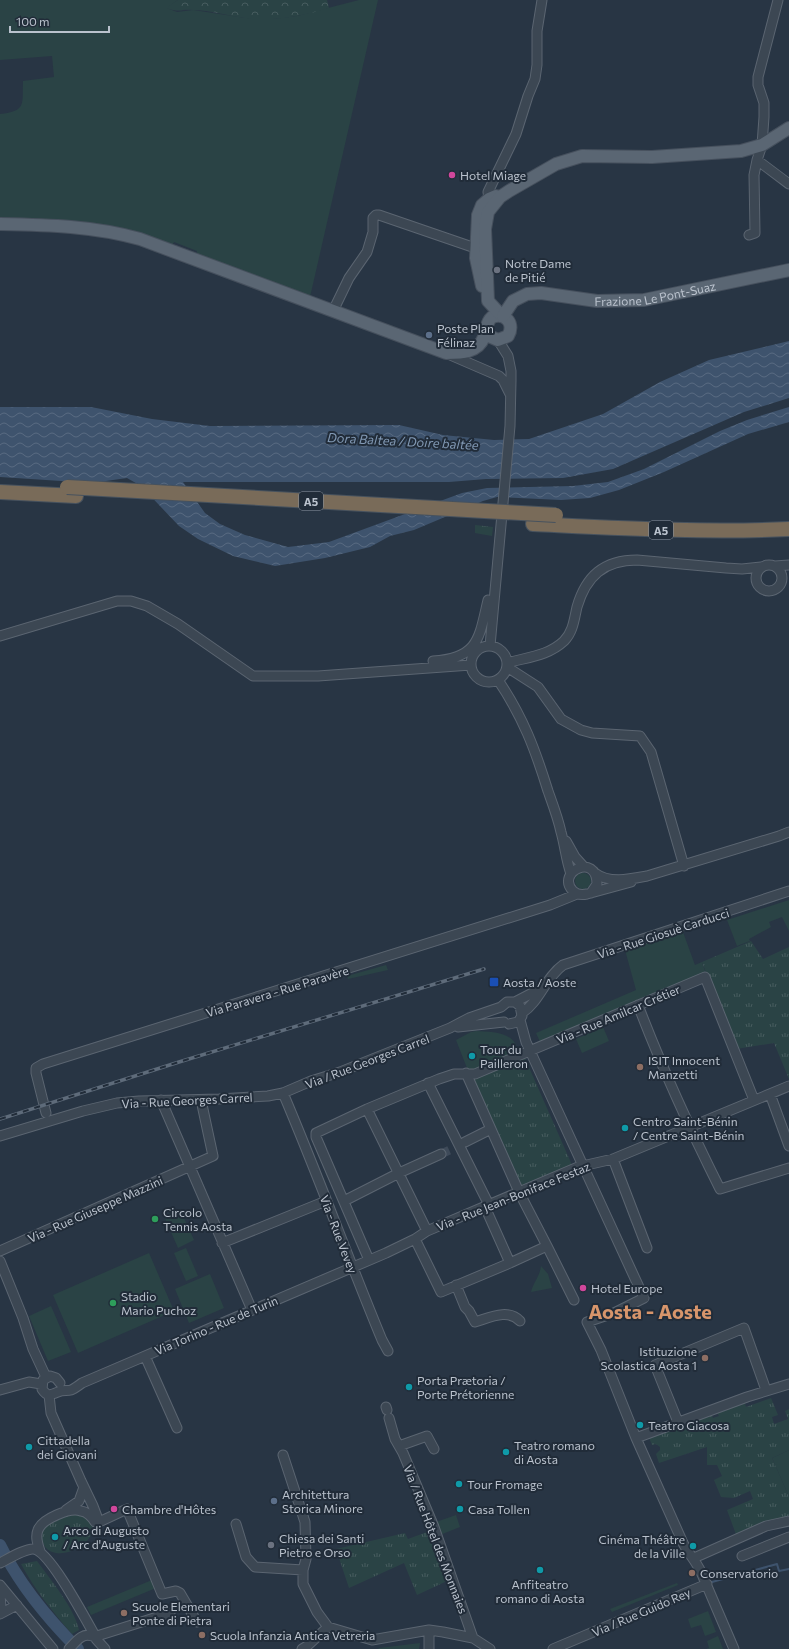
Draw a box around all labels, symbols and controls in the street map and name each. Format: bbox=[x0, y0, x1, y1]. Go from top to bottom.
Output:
scale bar bbox=[10, 8, 109, 34]
text: 100 m bbox=[16, 14, 50, 28]
place label: Hotel Miage bbox=[460, 168, 526, 182]
marker: Hotel Miage bbox=[447, 170, 457, 180]
place label: Notre Dame de Pitié bbox=[505, 256, 571, 284]
marker: Notre Dame de Pitié bbox=[492, 265, 502, 275]
street label: Frazione Le Pont-Suaz bbox=[594, 278, 717, 308]
place label: Poste Plan Félinaz bbox=[437, 321, 494, 349]
marker: Poste Plan Félinaz bbox=[424, 330, 434, 340]
water label: Dora Baltea / Doire baltée bbox=[327, 429, 479, 453]
road number: A5 bbox=[299, 492, 323, 510]
road number: A5 bbox=[649, 521, 673, 539]
street label: Via - Rue Giosuè Carducci bbox=[595, 905, 731, 961]
street label: Via Paravera - Rue Paravère bbox=[204, 963, 350, 1019]
place label: Aosta / Aoste bbox=[503, 975, 576, 989]
marker: Aosta / Aoste bbox=[488, 976, 500, 988]
street label: Via - Rue Amilcar Crétier bbox=[554, 982, 682, 1046]
street label: Via / Rue Georges Carrel bbox=[303, 1031, 431, 1091]
place label: Tour du Pailleron bbox=[480, 1042, 528, 1070]
marker: Tour du Pailleron bbox=[467, 1051, 477, 1061]
place label: ISIT Innocent Manzetti bbox=[648, 1053, 720, 1081]
marker: ISIT Innocent Manzetti bbox=[635, 1062, 645, 1072]
street label: Via - Rue Georges Carrel bbox=[121, 1090, 253, 1110]
place label: Centro Saint-Bénin / Centre Saint-Bénin bbox=[633, 1114, 744, 1142]
marker: Centro Saint-Bénin / Centre Saint-Bénin bbox=[620, 1123, 630, 1133]
street label: Via - Rue Jean-Boniface Festaz bbox=[434, 1159, 592, 1234]
street label: Via - Rue Giuseppe Mazzini bbox=[25, 1173, 165, 1245]
street label: Via - Rue Vevey bbox=[318, 1193, 360, 1275]
place label: Circolo Tennis Aosta bbox=[163, 1205, 232, 1233]
marker: Circolo Tennis Aosta bbox=[150, 1214, 160, 1224]
place label: Hotel Europe bbox=[591, 1281, 663, 1295]
marker: Hotel Europe bbox=[578, 1283, 588, 1293]
place label: Stadio Mario Puchoz bbox=[121, 1289, 196, 1317]
street label: Via Torino - Rue de Turin bbox=[152, 1293, 280, 1357]
marker: Stadio Mario Puchoz bbox=[108, 1298, 118, 1308]
district label: Aosta - Aoste bbox=[588, 1299, 712, 1323]
place label: Istituzione Scolastica Aosta 1 bbox=[600, 1344, 697, 1372]
marker: Istituzione Scolastica Aosta 1 bbox=[700, 1353, 710, 1363]
place label: Porta Prætoria / Porte Prétorienne bbox=[417, 1373, 514, 1401]
marker: Porta Prætoria / Porte Prétorienne bbox=[404, 1382, 414, 1392]
place label: Teatro Giacosa bbox=[648, 1418, 729, 1432]
marker: Teatro Giacosa bbox=[635, 1420, 645, 1430]
place label: Cittadella dei Giovani bbox=[37, 1433, 97, 1461]
place label: Teatro romano di Aosta bbox=[514, 1438, 595, 1466]
marker: Cittadella dei Giovani bbox=[24, 1442, 34, 1452]
marker: Teatro romano di Aosta bbox=[501, 1447, 511, 1457]
street label: Via / Rue Hôtel des Monnaies bbox=[401, 1463, 471, 1615]
place label: Tour Fromage bbox=[467, 1477, 543, 1491]
marker: Tour Fromage bbox=[454, 1479, 464, 1489]
place label: Architettura Storica Minore bbox=[282, 1487, 363, 1515]
marker: Architettura Storica Minore bbox=[269, 1496, 279, 1506]
place label: Chambre d'Hôtes bbox=[122, 1502, 216, 1516]
place label: Casa Tollen bbox=[468, 1502, 530, 1516]
marker: Chambre d'Hôtes bbox=[109, 1504, 119, 1514]
marker: Casa Tollen bbox=[455, 1504, 465, 1514]
place label: Arco di Augusto / Arc d'Auguste bbox=[63, 1523, 149, 1551]
place label: Chiesa dei Santi Pietro e Orso bbox=[279, 1531, 364, 1559]
marker: Arco di Augusto / Arc d'Auguste bbox=[50, 1532, 60, 1542]
place label: Cinéma Théâtre de la Ville bbox=[598, 1532, 685, 1560]
marker: Chiesa dei Santi Pietro e Orso bbox=[266, 1540, 276, 1550]
marker: Cinéma Théâtre de la Ville bbox=[688, 1541, 698, 1551]
marker: Anfiteatro romano di Aosta bbox=[535, 1565, 545, 1575]
place label: Conservatorio bbox=[700, 1566, 778, 1580]
marker: Conservatorio bbox=[687, 1568, 697, 1578]
place label: Anfiteatro romano di Aosta bbox=[496, 1577, 584, 1605]
street label: Via / Rue Guido Rey bbox=[590, 1585, 692, 1639]
place label: Scuole Elementari Ponte di Pietra bbox=[132, 1599, 230, 1627]
marker: Scuole Elementari Ponte di Pietra bbox=[119, 1608, 129, 1618]
place label: Scuola Infanzia Antica Vetreria bbox=[210, 1628, 375, 1642]
marker: Scuola Infanzia Antica Vetreria bbox=[197, 1630, 207, 1640]

